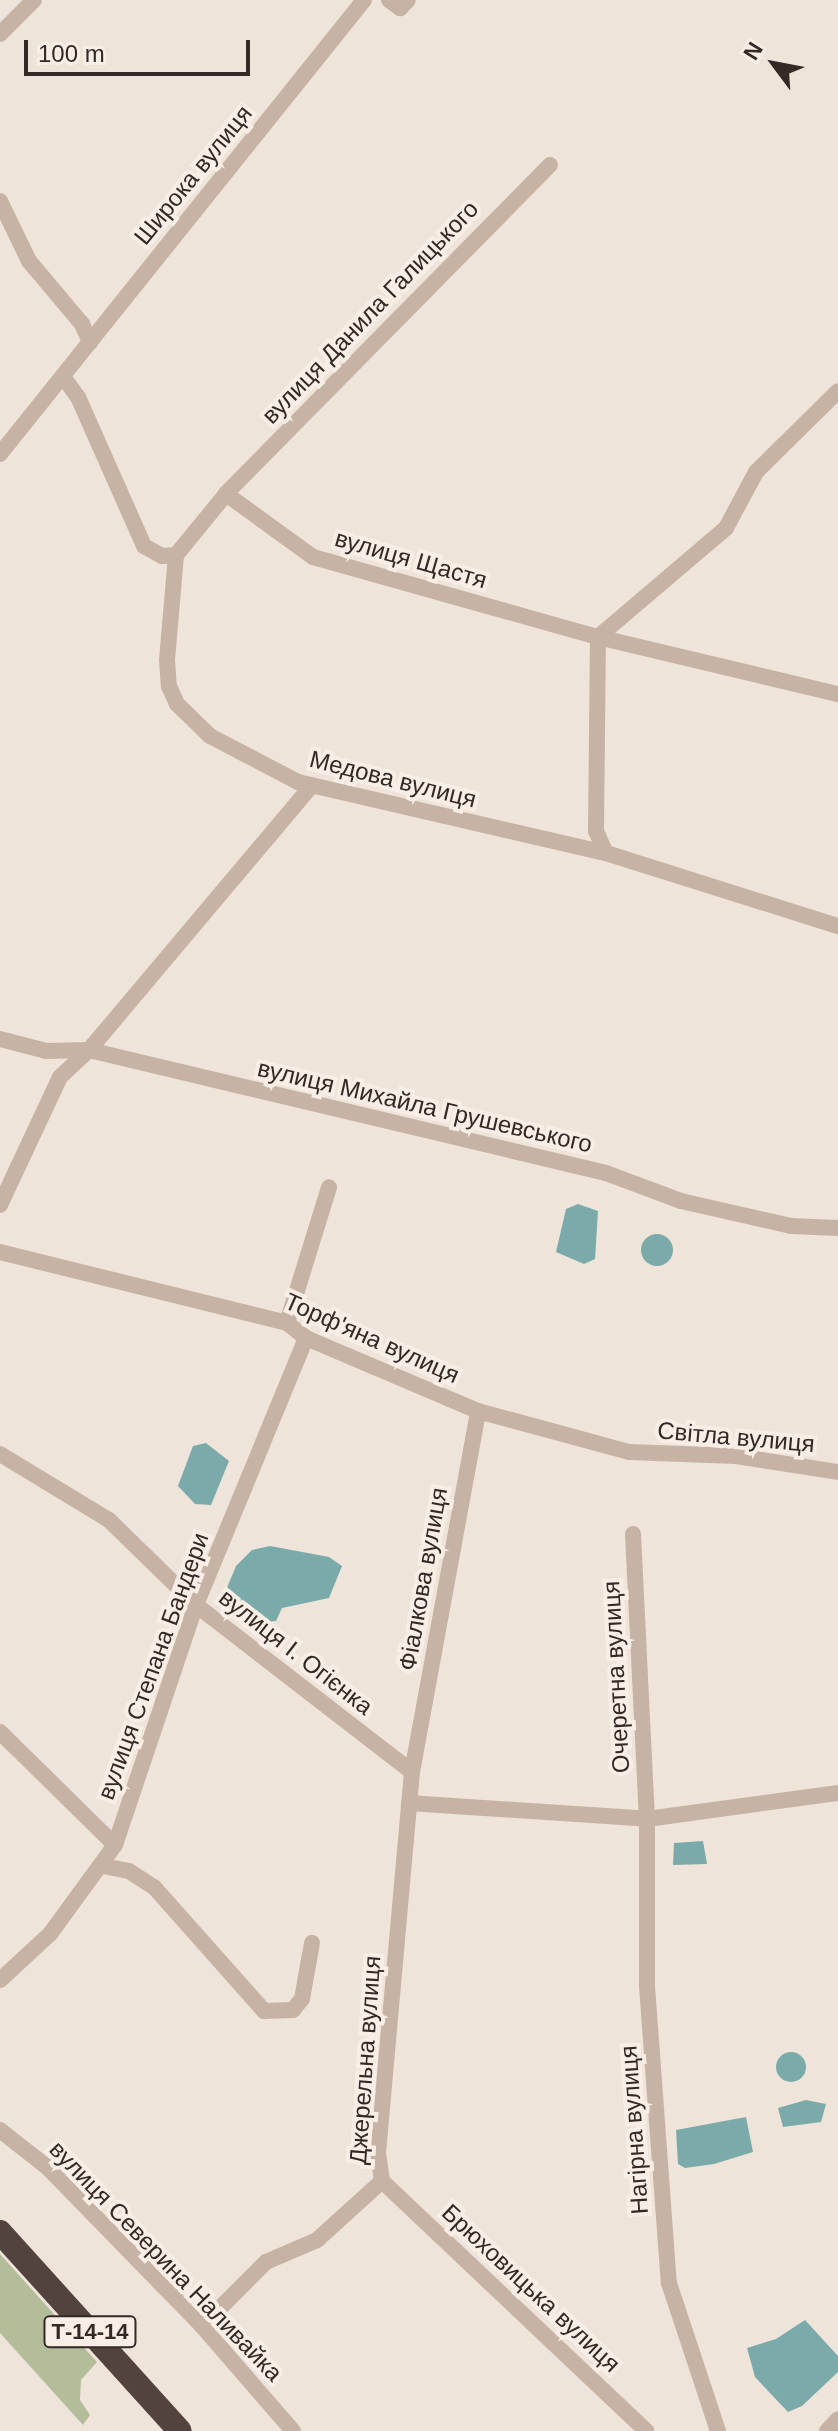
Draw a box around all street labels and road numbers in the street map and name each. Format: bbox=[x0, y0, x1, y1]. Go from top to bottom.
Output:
street label: Широка вулиця bbox=[128, 99, 258, 251]
street label: вулиця Данила Галицького bbox=[256, 194, 484, 430]
street label: вулиця Щастя bbox=[332, 524, 490, 594]
street label: Медова вулиця bbox=[307, 744, 479, 814]
street label: вулиця Михайла Грушевського bbox=[255, 1053, 595, 1159]
street label: Торф'яна вулиця bbox=[280, 1287, 464, 1389]
street label: Світла вулиця bbox=[656, 1416, 816, 1458]
street label: Фіалкова вулиця bbox=[393, 1485, 453, 1673]
street label: вулиця Степана Бандери bbox=[91, 1529, 215, 1803]
street label: Очеретна вулиця bbox=[597, 1580, 635, 1774]
street label: вулиця І. Огієнка bbox=[213, 1583, 379, 1721]
street label: Джерельна вулиця bbox=[343, 1955, 387, 2165]
street label: Нагірна вулиця bbox=[614, 2045, 654, 2215]
street label: вулиця Северина Наливайка bbox=[44, 2135, 288, 2387]
street label: Брюховицька вулиця bbox=[436, 2198, 626, 2378]
road number: Т-14-14 bbox=[42, 2314, 138, 2350]

